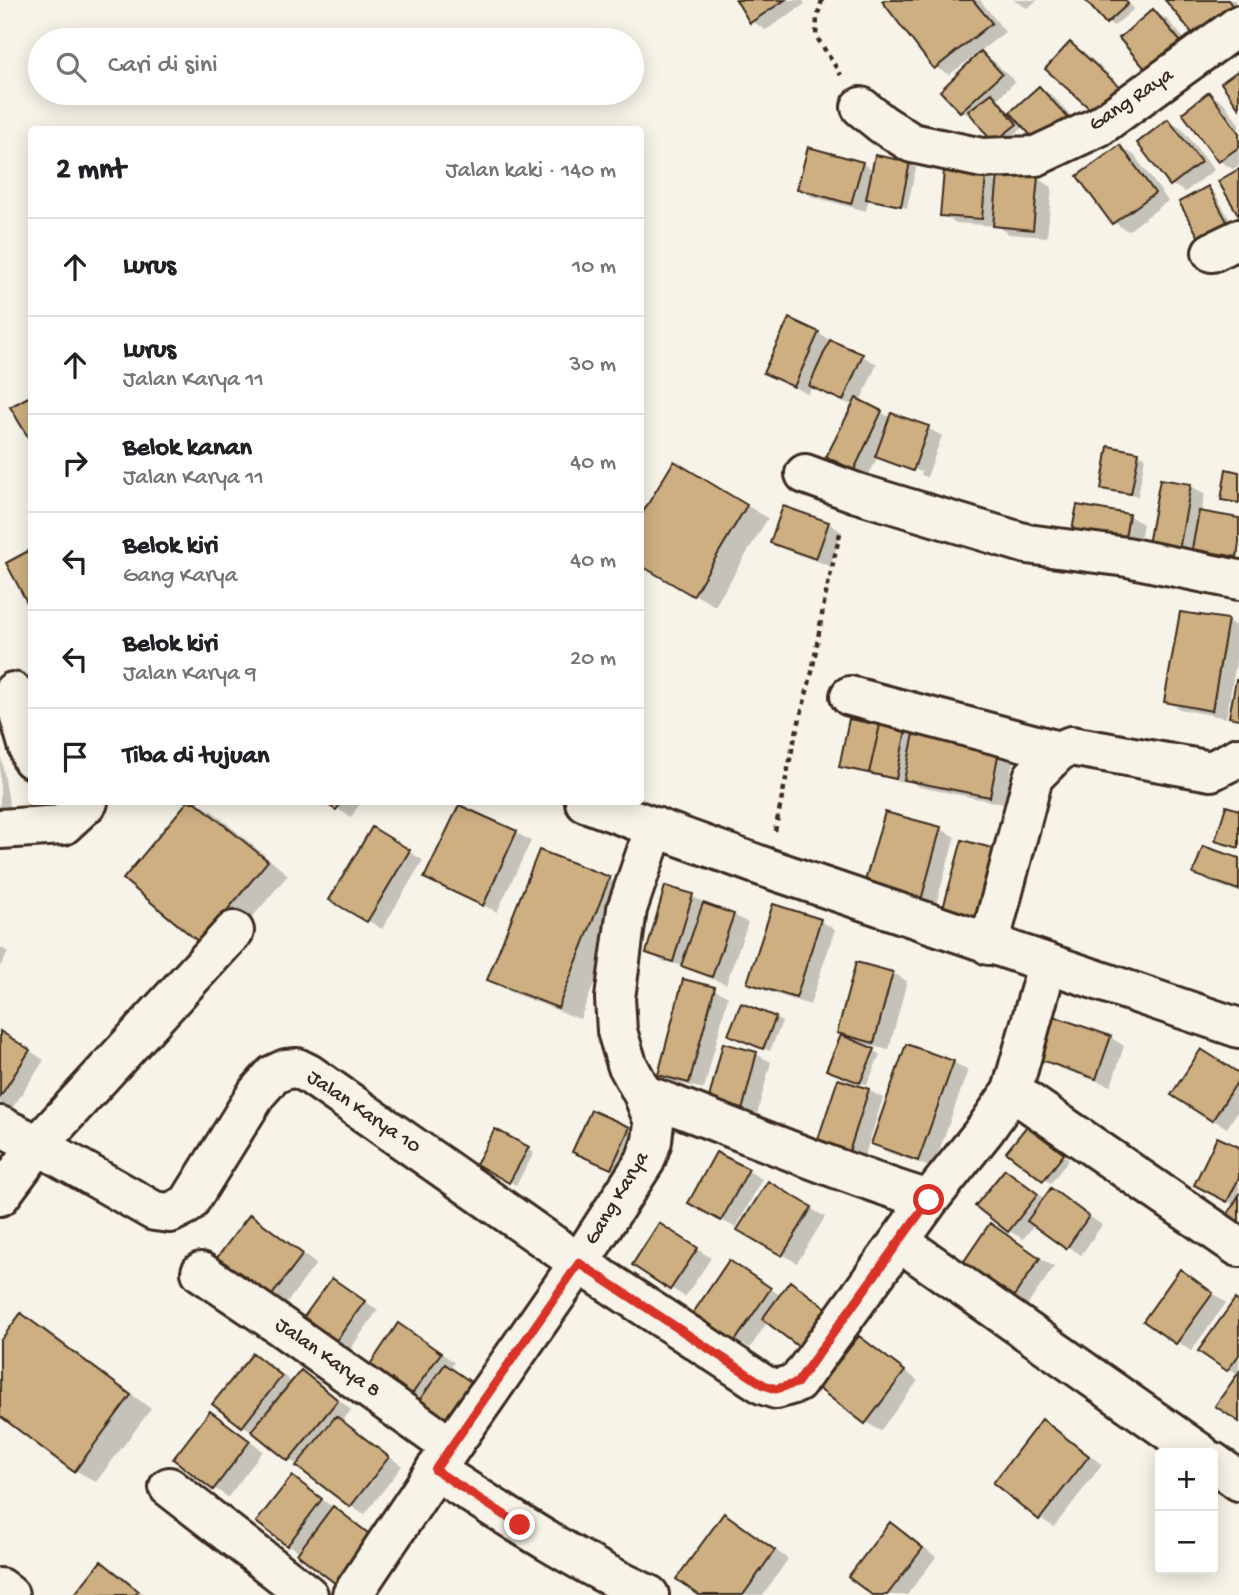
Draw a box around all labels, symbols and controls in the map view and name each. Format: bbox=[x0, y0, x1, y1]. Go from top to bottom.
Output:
search box bbox=[28, 28, 644, 105]
icon: search bbox=[52, 48, 90, 86]
text: Cari di sini bbox=[108, 51, 218, 82]
street label: Gang Raya bbox=[1085, 63, 1180, 138]
text: 2 mnt bbox=[56, 154, 126, 189]
text: Jalan kaki · 140 m bbox=[445, 158, 616, 185]
icon: ahead bbox=[56, 248, 94, 286]
text: Lurus bbox=[123, 252, 176, 283]
text: 10 m bbox=[572, 254, 616, 281]
text: Lurus bbox=[123, 336, 176, 367]
icon: ahead bbox=[56, 346, 94, 384]
text: 30 m bbox=[569, 352, 616, 379]
text: Jalan Karya 11 bbox=[123, 367, 264, 394]
text: Belok kanan bbox=[123, 434, 252, 465]
icon: right bbox=[56, 444, 94, 482]
text: 40 m bbox=[570, 450, 616, 477]
text: Jalan Karya 11 bbox=[123, 465, 264, 492]
text: Belok kiri bbox=[123, 532, 219, 563]
icon: left bbox=[56, 542, 94, 580]
text: 40 m bbox=[570, 548, 616, 575]
text: Gang Karya bbox=[123, 563, 237, 590]
text: Belok kiri bbox=[123, 630, 219, 661]
icon: left bbox=[56, 640, 94, 678]
text: 20 m bbox=[570, 646, 616, 673]
text: Jalan Karya 9 bbox=[123, 661, 257, 688]
icon: arrive bbox=[56, 738, 94, 776]
text: Tiba di tujuan bbox=[123, 742, 269, 773]
street label: Jalan Karya 10 bbox=[301, 1066, 425, 1160]
street label: Gang Karya bbox=[580, 1147, 656, 1250]
route start bbox=[913, 1184, 944, 1215]
street label: Jalan Karya 8 bbox=[269, 1313, 385, 1405]
map controls bbox=[1155, 1448, 1218, 1574]
button: + bbox=[1155, 1448, 1218, 1511]
route end bbox=[504, 1509, 535, 1540]
button: − bbox=[1155, 1511, 1218, 1574]

